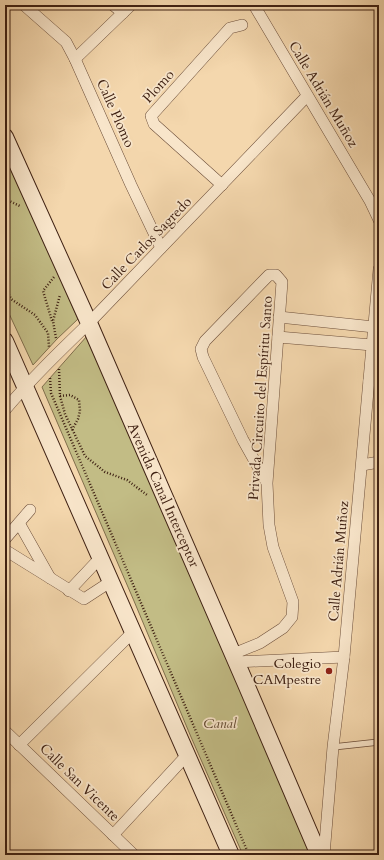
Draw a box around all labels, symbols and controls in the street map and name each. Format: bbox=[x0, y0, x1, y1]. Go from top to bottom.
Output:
street label: Calle Adrián Muñoz bbox=[284, 38, 363, 152]
street label: Plomo bbox=[138, 65, 179, 107]
street label: Calle Plomo bbox=[92, 76, 139, 151]
street label: Calle Carlos Sagredo bbox=[97, 192, 196, 294]
street label: Privada Circuito del Espíritu Santo bbox=[244, 295, 277, 501]
street label: Avenida Canal Interceptor bbox=[123, 420, 204, 571]
street label: Calle Adrián Muñoz bbox=[324, 499, 353, 622]
place label: Colegio CAMpestre bbox=[253, 654, 321, 689]
marker: Colegio CAMpestre bbox=[324, 666, 334, 676]
park label: Canal bbox=[203, 714, 238, 733]
street label: Calle San Vicente bbox=[35, 739, 124, 825]

